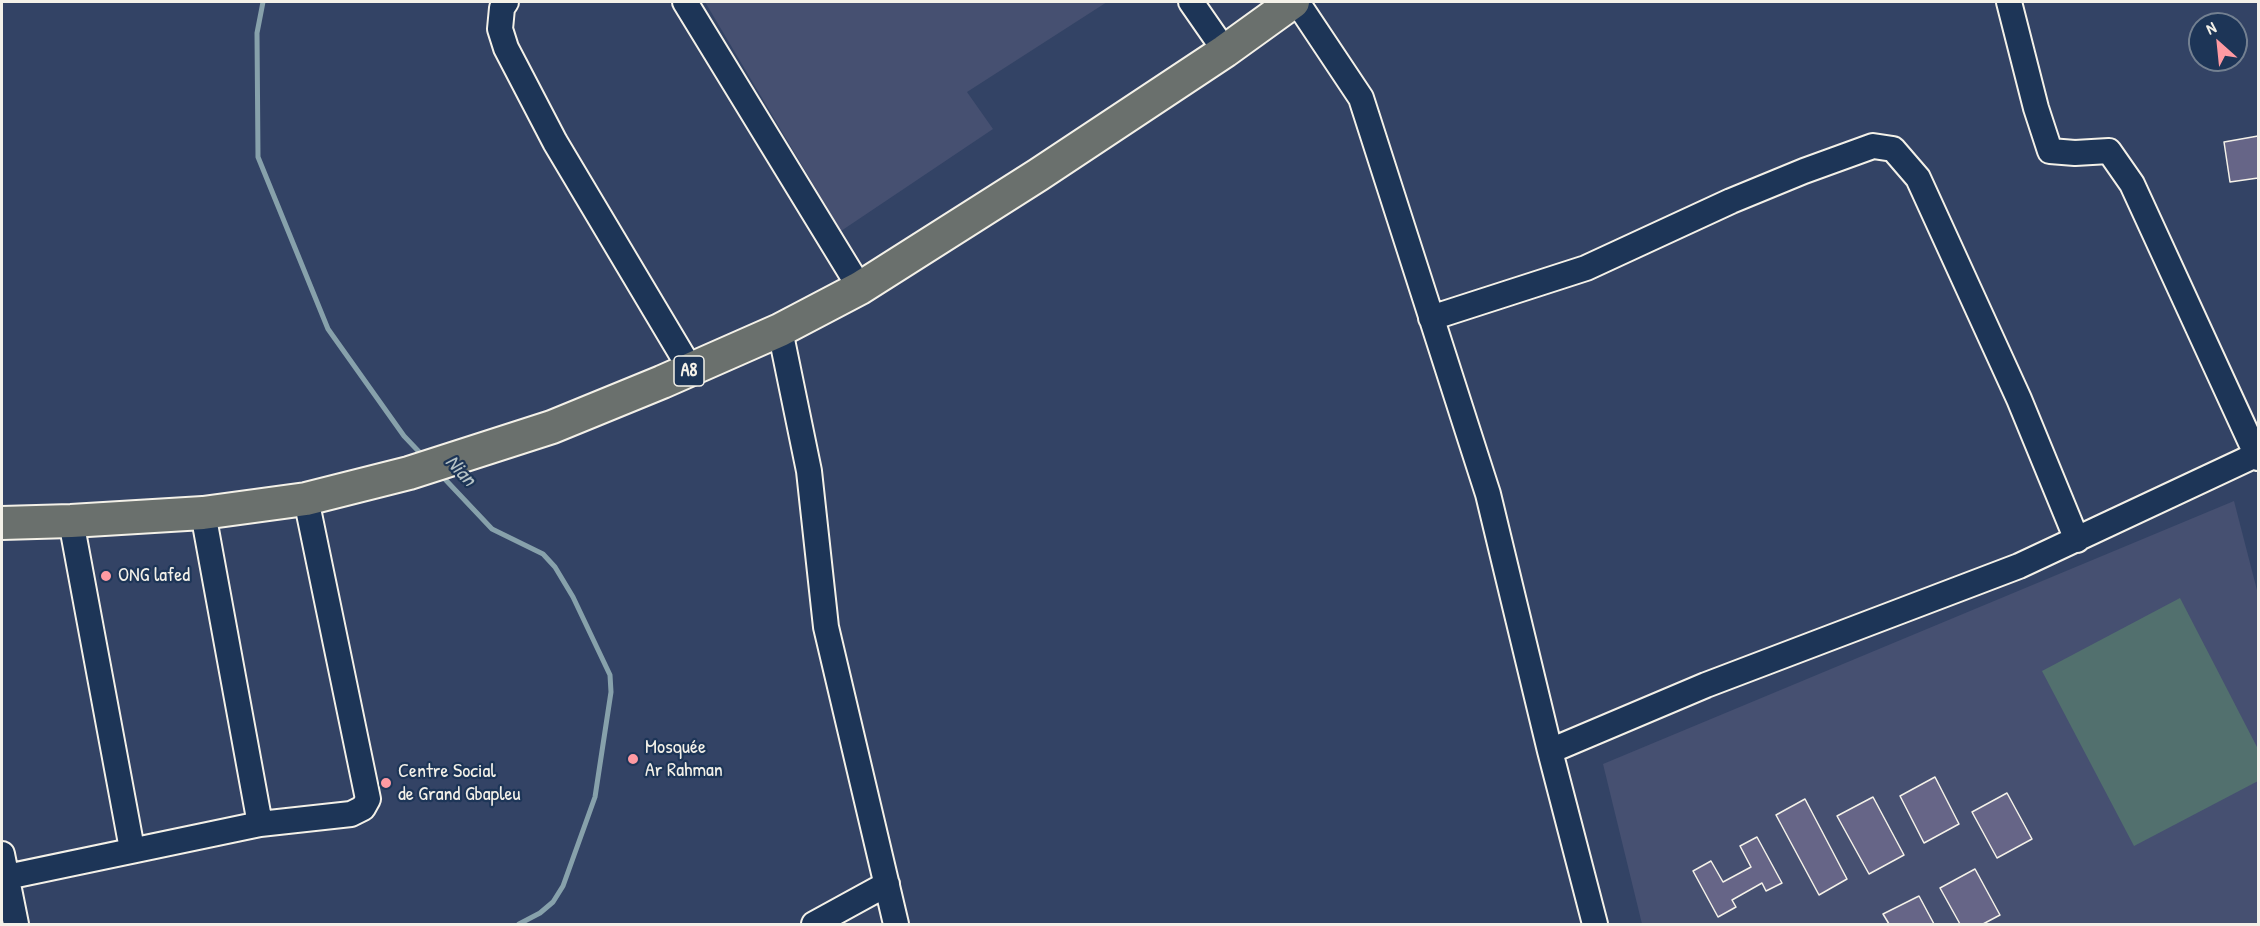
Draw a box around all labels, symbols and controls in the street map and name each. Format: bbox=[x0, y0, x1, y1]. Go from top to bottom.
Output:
north arrow bbox=[2188, 12, 2248, 72]
text: N bbox=[2202, 16, 2220, 39]
road number: A8 bbox=[674, 356, 704, 386]
water label: Nian bbox=[439, 450, 481, 492]
place label: ONG lafed bbox=[118, 564, 190, 588]
marker: ONG lafed bbox=[99, 569, 113, 583]
place label: Mosquée Ar Rahman bbox=[645, 736, 723, 783]
marker: Mosquée Ar Rahman bbox=[626, 752, 640, 766]
place label: Centre Social de Grand Gbapleu bbox=[398, 760, 520, 807]
marker: Centre Social de Grand Gbapleu bbox=[379, 776, 393, 790]

